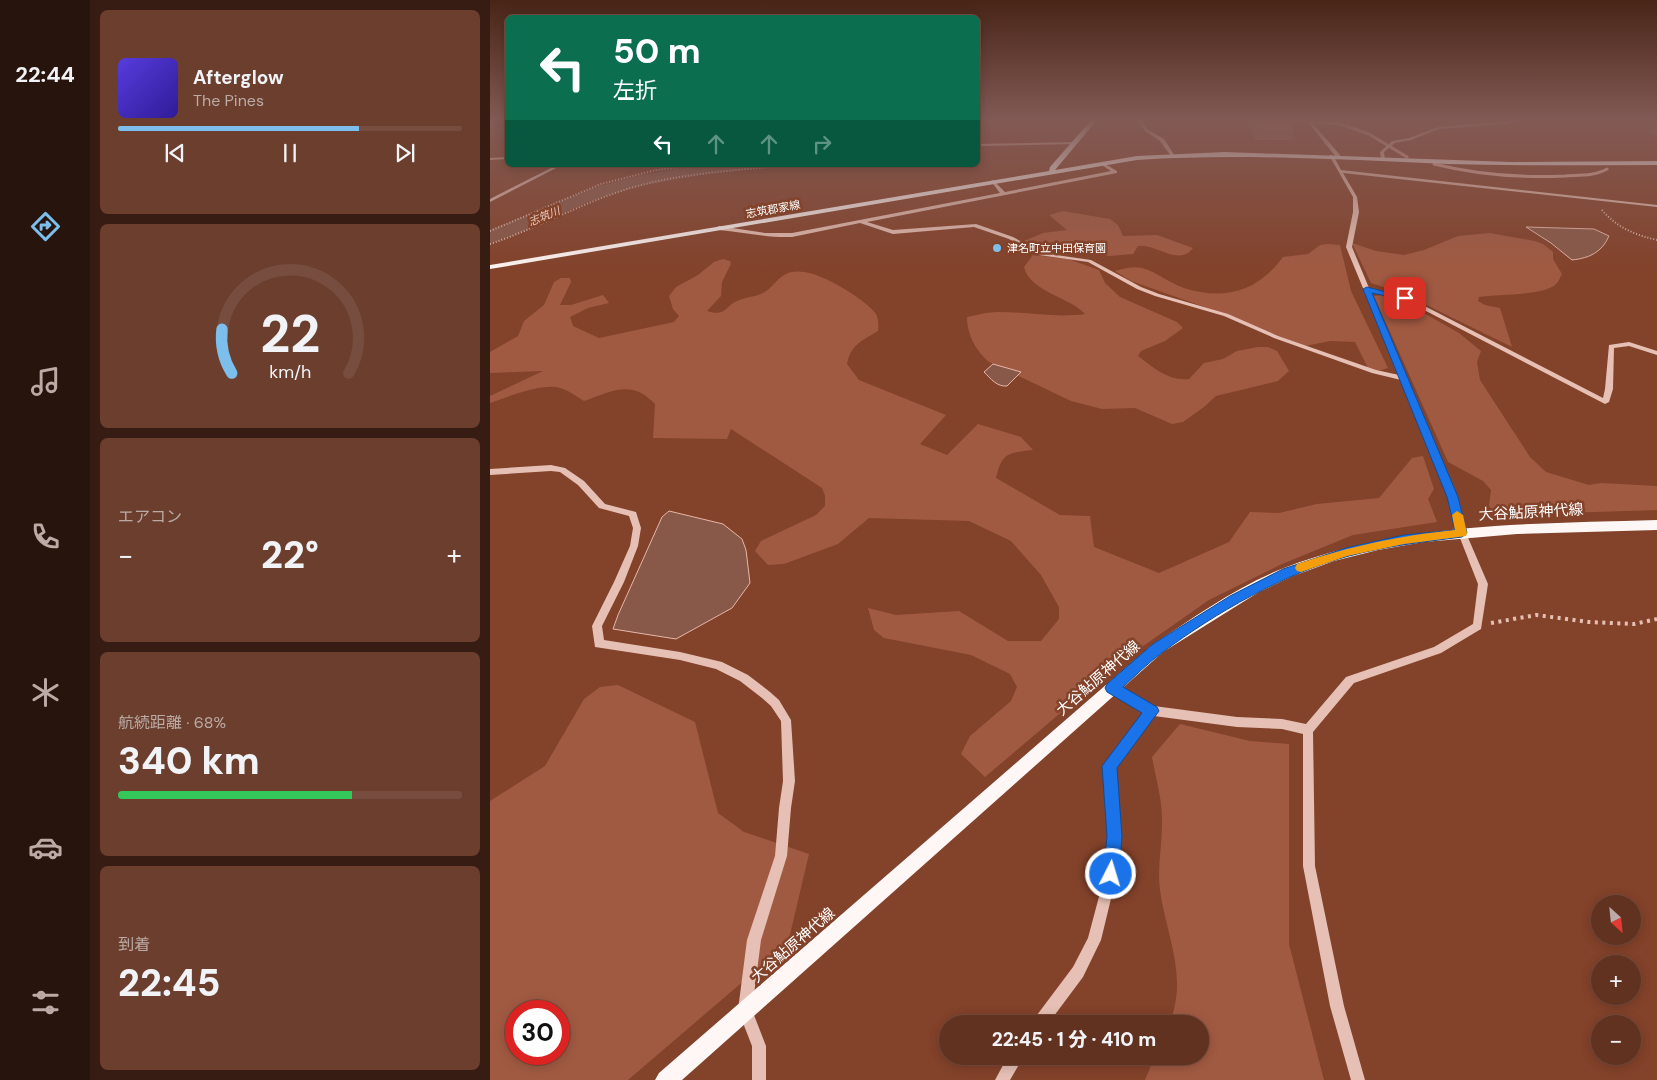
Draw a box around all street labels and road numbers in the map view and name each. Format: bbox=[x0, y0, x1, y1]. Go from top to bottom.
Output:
street label: 志筑郡家線 bbox=[745, 197, 801, 221]
street label: 大谷鮎原神代線 bbox=[1478, 499, 1584, 525]
street label: 大谷鮎原神代線 bbox=[1052, 636, 1144, 720]
street label: 大谷鮎原神代線 bbox=[747, 903, 839, 987]

